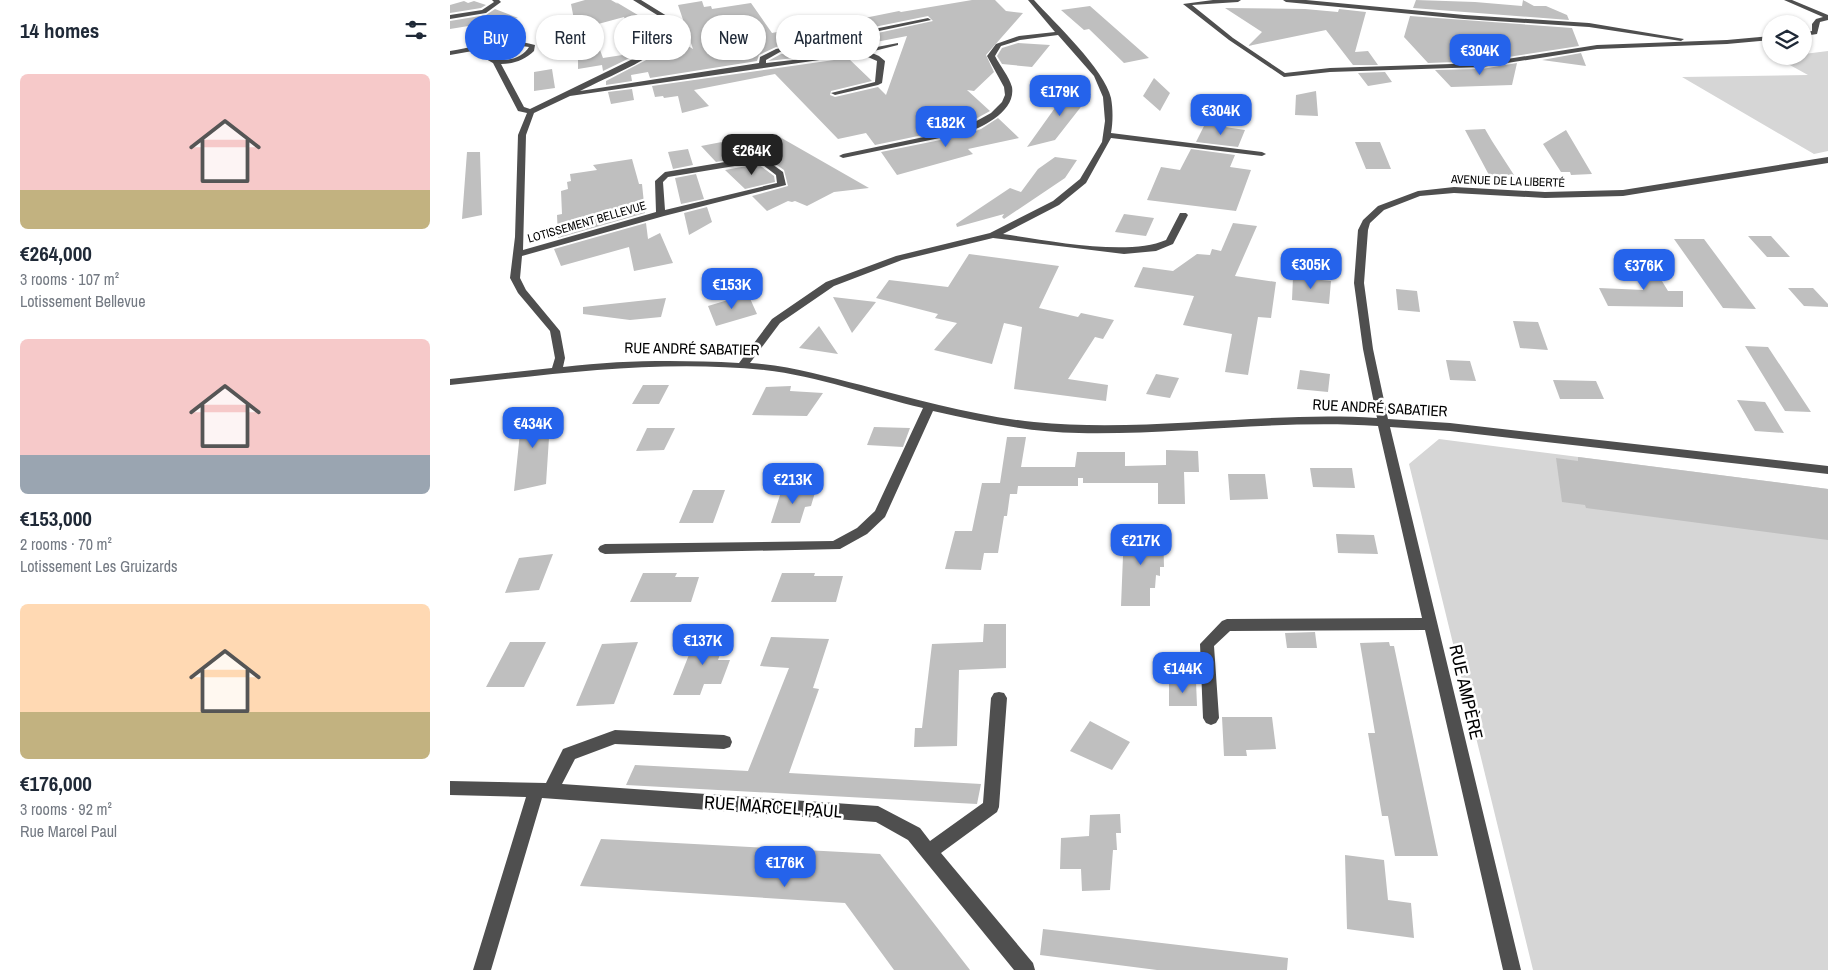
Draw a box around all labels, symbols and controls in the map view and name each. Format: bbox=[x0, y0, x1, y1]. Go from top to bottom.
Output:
chip: Buy bbox=[465, 15, 526, 60]
chip: Rent bbox=[536, 15, 604, 60]
chip: Filters bbox=[614, 15, 691, 60]
chip: New bbox=[701, 15, 766, 60]
chip: Apartment bbox=[776, 15, 880, 60]
map controls bbox=[1762, 15, 1812, 65]
button: layers bbox=[1762, 15, 1812, 65]
text: 14 homes bbox=[20, 16, 99, 45]
icon: filters bbox=[402, 16, 430, 44]
pin: €304K bbox=[1445, 34, 1515, 76]
text: €304K bbox=[1461, 39, 1499, 61]
pin: €179K bbox=[1025, 74, 1095, 117]
text: €179K bbox=[1041, 80, 1079, 102]
pin: €304K bbox=[1186, 94, 1256, 136]
text: €304K bbox=[1202, 99, 1240, 121]
icon: home bbox=[180, 106, 270, 196]
pin: €182K bbox=[911, 106, 981, 148]
text: €182K bbox=[927, 111, 965, 133]
pin: €264K bbox=[717, 134, 787, 176]
text: €264K bbox=[733, 139, 771, 161]
street label: AVENUE DE LA LIBERTÉ bbox=[1450, 171, 1565, 191]
street label: LOTISSEMENT BELLEVUE bbox=[526, 197, 648, 247]
text: €264,000 bbox=[20, 239, 92, 268]
pin: €305K bbox=[1276, 248, 1346, 290]
pin: €376K bbox=[1609, 248, 1679, 291]
text: €305K bbox=[1292, 253, 1330, 275]
text: €376K bbox=[1625, 254, 1663, 276]
text: 3 rooms · 107 m² bbox=[20, 268, 119, 290]
pin: €153K bbox=[697, 268, 767, 310]
text: €153K bbox=[713, 273, 751, 295]
text: Lotissement Bellevue bbox=[20, 290, 145, 312]
street label: RUE ANDRÉ SABATIER bbox=[624, 337, 760, 360]
icon: home bbox=[180, 371, 270, 461]
street label: RUE ANDRÉ SABATIER bbox=[1312, 393, 1448, 422]
pin: €434K bbox=[498, 406, 568, 449]
text: €434K bbox=[514, 412, 552, 434]
pin: €213K bbox=[758, 462, 828, 505]
text: €213K bbox=[774, 468, 812, 490]
text: €153,000 bbox=[20, 504, 92, 533]
pin: €217K bbox=[1106, 524, 1176, 566]
text: €217K bbox=[1122, 529, 1160, 551]
text: 2 rooms · 70 m² bbox=[20, 533, 112, 555]
text: Lotissement Les Gruizards bbox=[20, 555, 178, 577]
pin: €137K bbox=[668, 624, 738, 666]
text: €137K bbox=[684, 629, 722, 651]
icon: home bbox=[180, 636, 270, 726]
street label: RUE AMPÈRE bbox=[1443, 642, 1490, 742]
pin: €144K bbox=[1148, 652, 1218, 694]
text: €144K bbox=[1164, 657, 1202, 679]
text: €176,000 bbox=[20, 769, 92, 798]
street label: RUE MARCEL PAUL bbox=[703, 789, 843, 824]
text: 3 rooms · 92 m² bbox=[20, 798, 112, 820]
text: Rue Marcel Paul bbox=[20, 820, 117, 842]
pin: €176K bbox=[750, 846, 820, 888]
text: €176K bbox=[766, 851, 804, 873]

